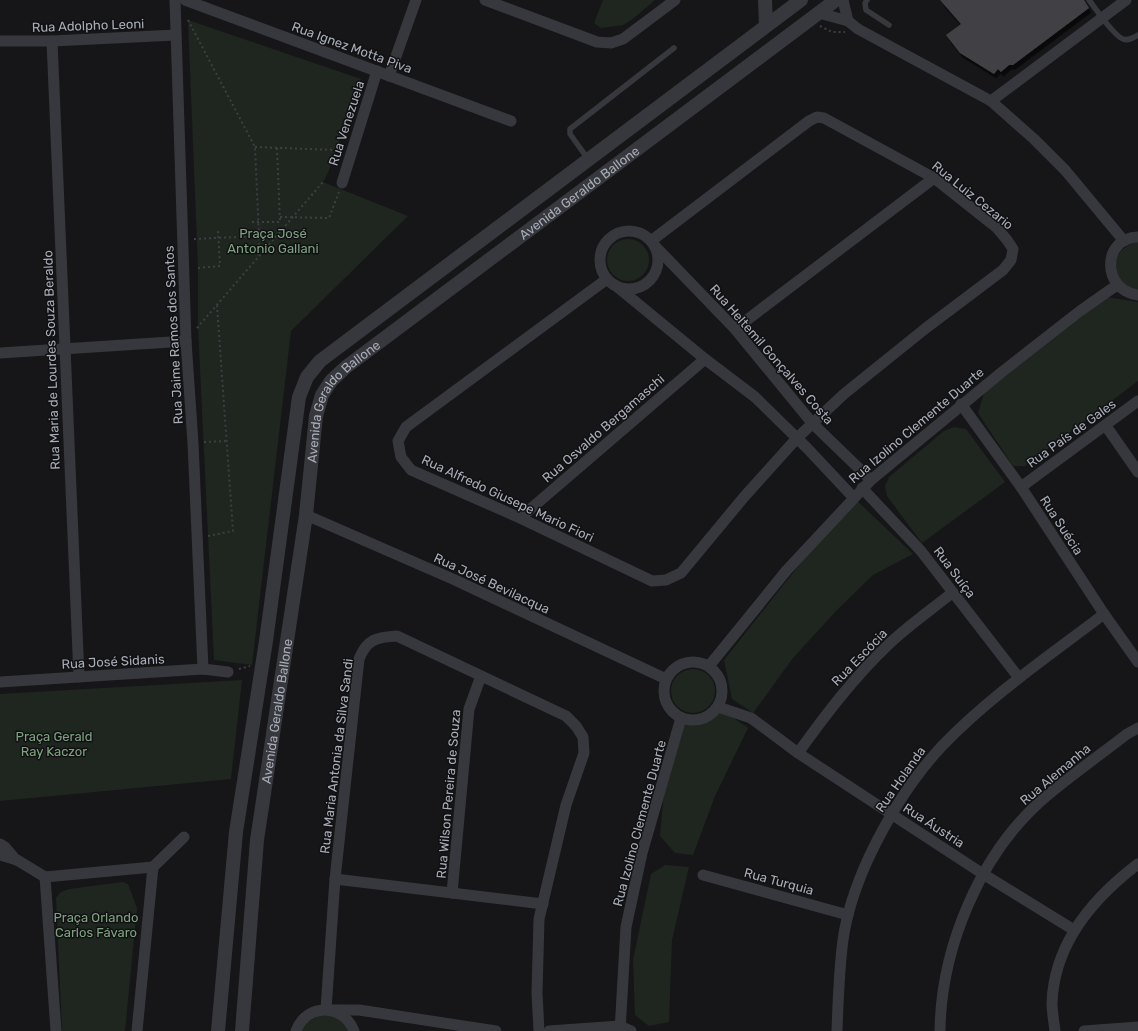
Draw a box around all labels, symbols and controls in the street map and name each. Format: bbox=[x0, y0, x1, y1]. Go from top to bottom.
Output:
street label: Rua Adolpho Leoni bbox=[31, 16, 145, 35]
street label: Rua Ignez Motta Piva bbox=[289, 19, 414, 77]
street label: Rua Venezuela bbox=[326, 79, 367, 168]
street label: Avenida Geraldo Ballone bbox=[516, 143, 642, 243]
street label: Rua Luiz Cezario bbox=[929, 158, 1016, 233]
park label: Praça José Antonio Gallani bbox=[227, 226, 319, 256]
street label: Rua Jaime Ramos dos Santos bbox=[161, 245, 186, 425]
street label: Rua Maria de Lourdes Souza Beraldo bbox=[40, 250, 63, 470]
street label: Rua Heltemil Gonçalves Costa bbox=[707, 281, 837, 427]
street label: Avenida Geraldo Ballone bbox=[304, 337, 383, 464]
street label: Rua Izolino Clemente Duarte bbox=[846, 364, 987, 486]
street label: Rua Osvaldo Bergamaschi bbox=[539, 371, 668, 486]
street label: Rua País de Gales bbox=[1024, 396, 1119, 471]
street label: Rua Alfredo Giusepe Mario Fiori bbox=[419, 452, 596, 545]
street label: Rua Suécia bbox=[1037, 493, 1086, 558]
street label: Rua Suíça bbox=[931, 544, 979, 601]
street label: Rua José Bevilacqua bbox=[432, 550, 552, 617]
street label: Rua Escócia bbox=[828, 626, 890, 689]
street label: Avenida Geraldo Ballone bbox=[259, 638, 295, 785]
street label: Rua José Sidanis bbox=[61, 651, 165, 672]
street label: Rua Maria Antonia da Silva Sandi bbox=[317, 658, 356, 855]
street label: Rua Wilson Pereira de Souza bbox=[434, 709, 463, 879]
park label: Praça Gerald Ray Kaczor bbox=[16, 729, 92, 759]
street label: Rua Izolino Clemente Duarte bbox=[610, 738, 669, 908]
street label: Rua Alemanha bbox=[1017, 741, 1094, 808]
street label: Rua Holanda bbox=[872, 744, 929, 815]
street label: Rua Áustria bbox=[900, 800, 967, 851]
street label: Rua Turquia bbox=[742, 865, 815, 898]
park label: Praça Orlando Carlos Fávaro bbox=[53, 910, 139, 940]

